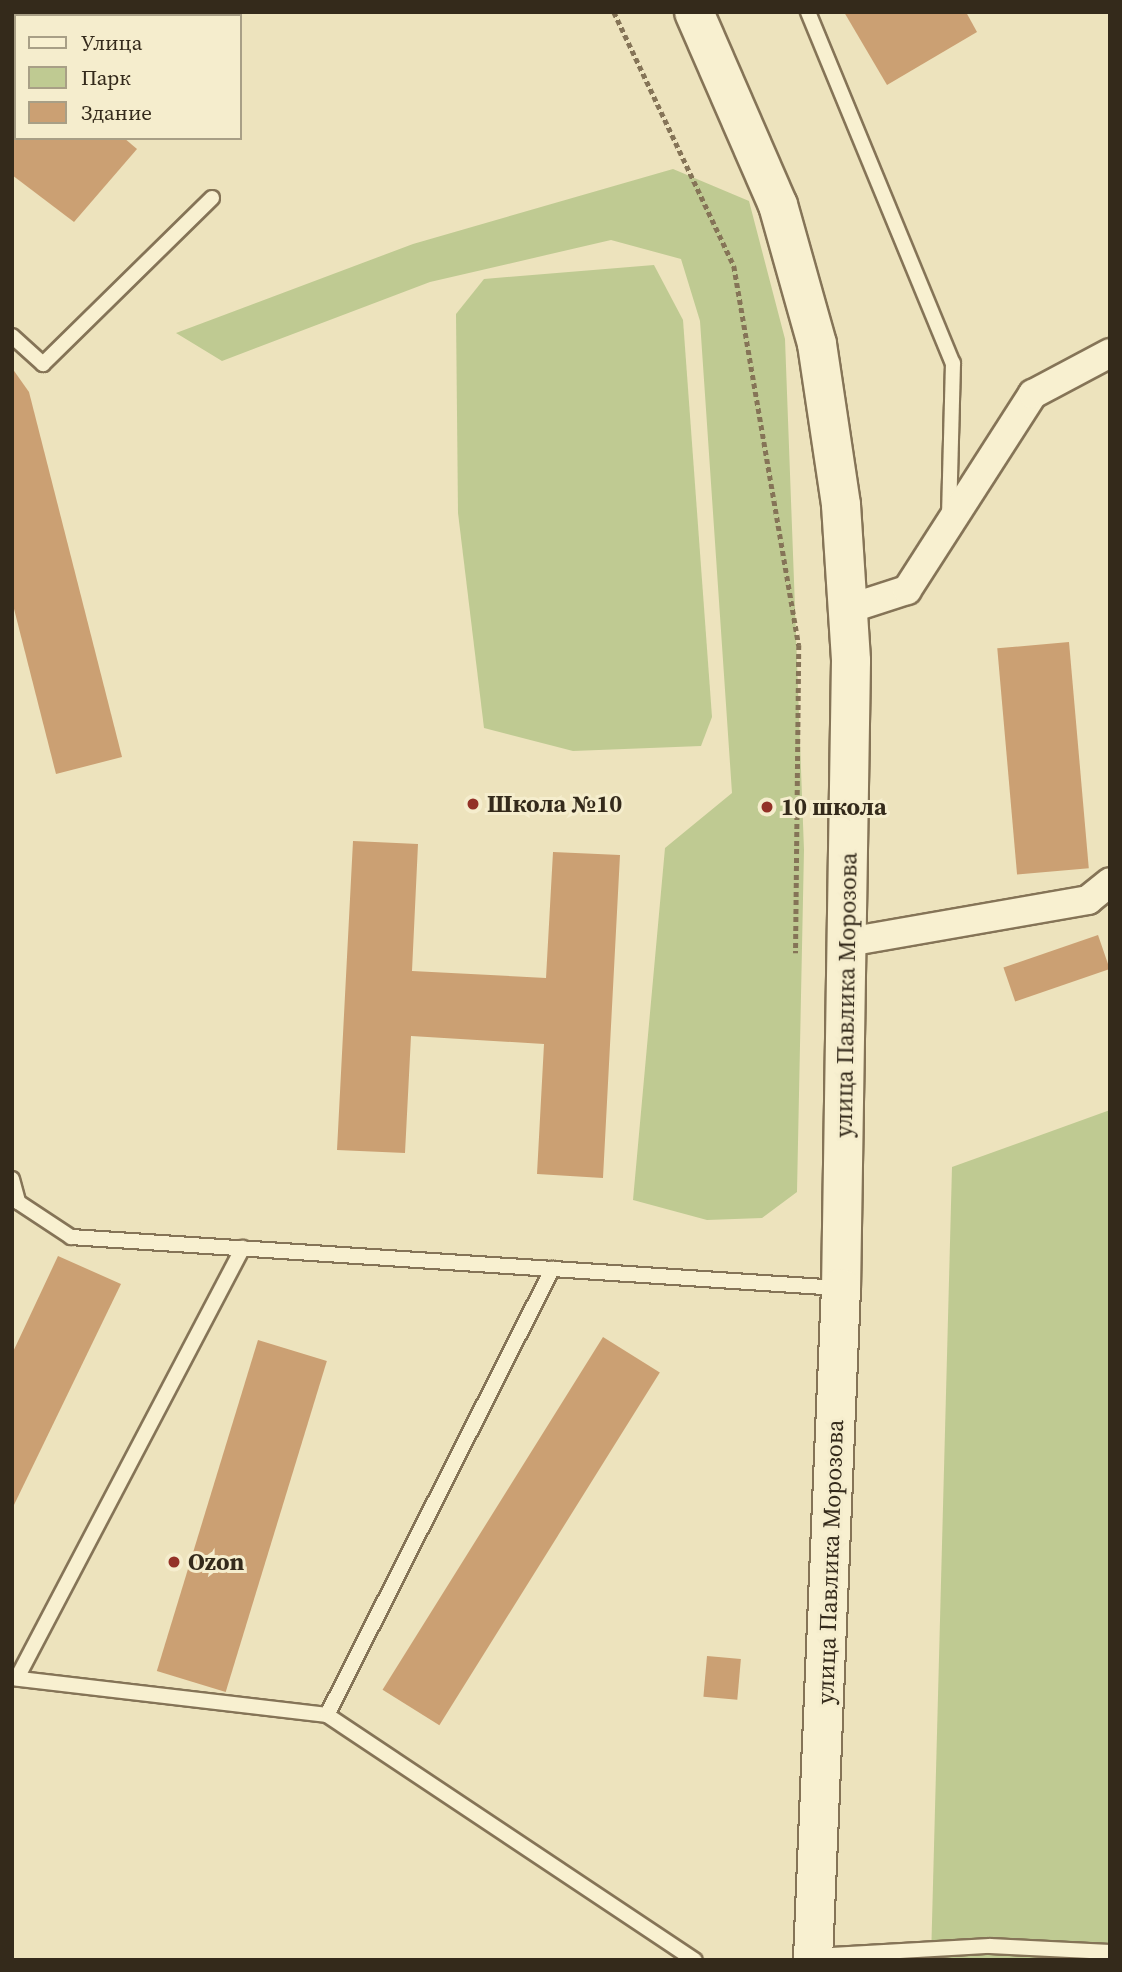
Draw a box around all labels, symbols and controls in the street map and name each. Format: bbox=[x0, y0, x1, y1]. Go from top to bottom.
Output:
legend bbox=[14, 14, 242, 140]
text: Улица bbox=[81, 28, 142, 57]
text: Парк bbox=[81, 63, 131, 92]
text: Здание bbox=[81, 98, 152, 127]
place label: Школа №10 bbox=[487, 790, 622, 818]
place label: 10 школа bbox=[781, 793, 887, 821]
marker: Школа №10 bbox=[465, 796, 481, 812]
marker: 10 школа bbox=[759, 799, 775, 815]
street label: улица Павлика Морозова bbox=[829, 852, 863, 1138]
street label: улица Павлика Морозова bbox=[811, 1419, 849, 1705]
place label: Ozon bbox=[188, 1548, 244, 1576]
marker: Ozon bbox=[166, 1554, 182, 1570]

